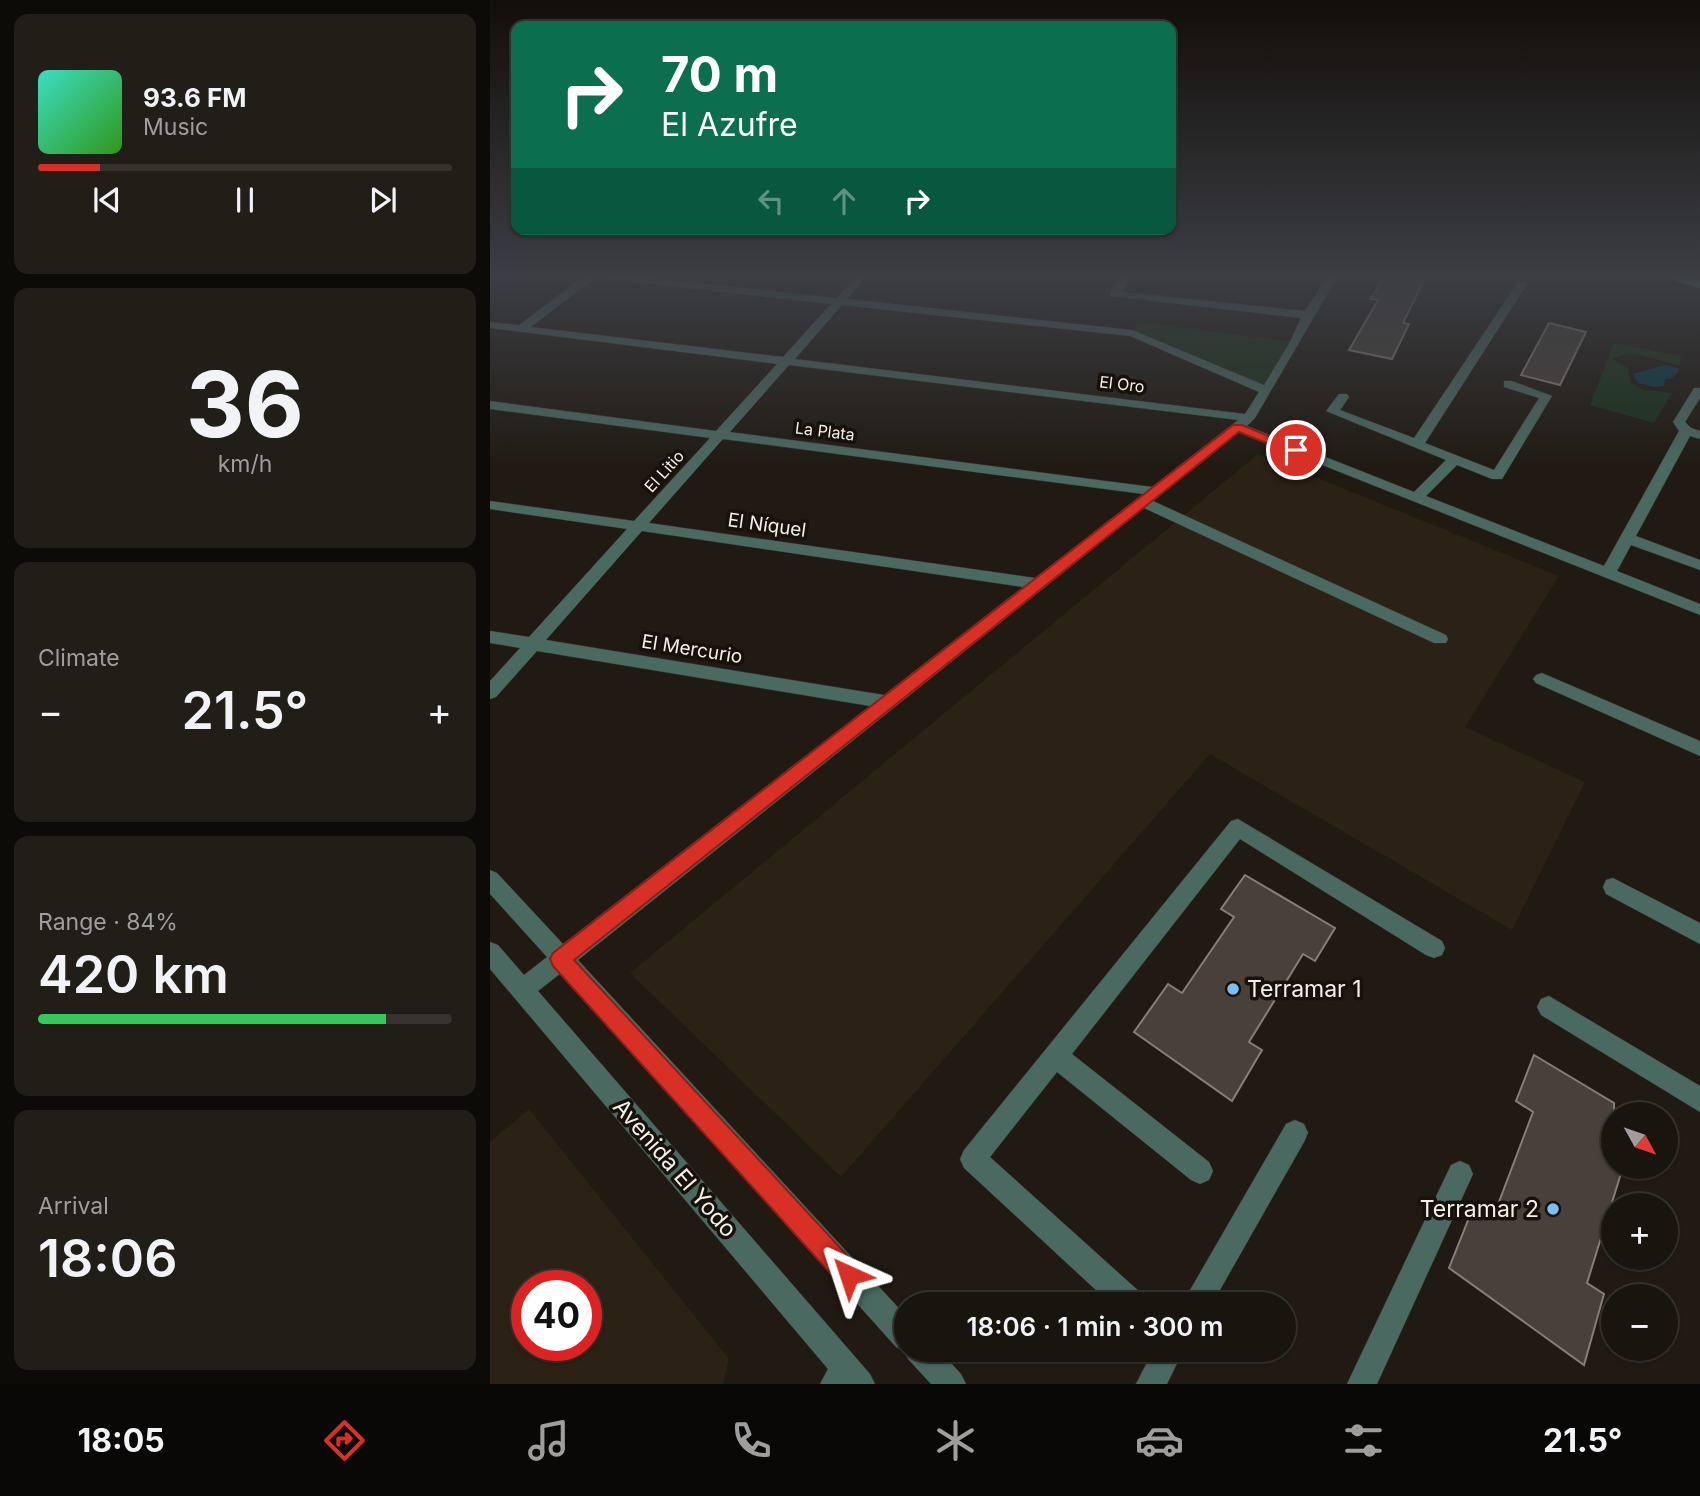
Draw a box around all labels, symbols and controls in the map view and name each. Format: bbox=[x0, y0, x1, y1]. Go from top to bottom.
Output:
text: 70 m bbox=[661, 45, 778, 104]
icon: right bbox=[546, 49, 637, 140]
text: 93.6 FM bbox=[143, 82, 247, 113]
text: El Azufre bbox=[661, 105, 798, 144]
text: Music bbox=[143, 113, 208, 141]
icon: previous bbox=[88, 181, 126, 219]
icon: pause bbox=[226, 181, 264, 219]
icon: next bbox=[364, 181, 402, 219]
icon: left bbox=[752, 182, 790, 220]
icon: ahead bbox=[825, 182, 863, 220]
icon: right bbox=[898, 182, 936, 220]
text: 36 bbox=[186, 349, 304, 459]
street label: El Oro bbox=[1098, 371, 1146, 397]
street label: La Plata bbox=[794, 417, 856, 445]
pin bbox=[1266, 420, 1326, 480]
icon: arrive bbox=[1277, 431, 1315, 469]
street label: El Litio bbox=[640, 446, 688, 496]
text: km/h bbox=[218, 450, 272, 478]
street label: El Níquel bbox=[726, 508, 808, 542]
street label: El Mercurio bbox=[640, 630, 744, 668]
text: Climate bbox=[38, 644, 120, 672]
text: 21.5° bbox=[182, 679, 308, 742]
text: − bbox=[38, 688, 63, 734]
text: + bbox=[427, 688, 452, 734]
text: Range · 84% bbox=[38, 908, 178, 936]
text: 420 km bbox=[38, 943, 229, 1006]
place label: Terramar 1 bbox=[1247, 975, 1362, 1003]
marker: Terramar 1 bbox=[1225, 981, 1241, 997]
street label: Avenida El Yodo bbox=[607, 1093, 743, 1243]
north arrow bbox=[1601, 1102, 1678, 1180]
map controls bbox=[1601, 1102, 1678, 1361]
text: Arrival bbox=[38, 1192, 109, 1220]
button: + bbox=[1601, 1193, 1678, 1270]
place label: Terramar 2 bbox=[1420, 1195, 1539, 1223]
marker: Terramar 2 bbox=[1545, 1201, 1561, 1217]
text: 18:06 bbox=[38, 1227, 177, 1290]
position arrow bbox=[812, 1238, 886, 1312]
speed limit sign: 40 bbox=[511, 1270, 602, 1361]
button: − bbox=[1601, 1284, 1678, 1361]
text: 18:06 · 1 min · 300 m bbox=[967, 1311, 1223, 1342]
icon: directions bbox=[320, 1416, 369, 1465]
icon: music bbox=[524, 1416, 573, 1465]
icon: phone bbox=[727, 1416, 776, 1465]
icon: climate bbox=[931, 1416, 980, 1465]
icon: car bbox=[1135, 1416, 1184, 1465]
icon: filters bbox=[1339, 1416, 1388, 1465]
text: 18:05 bbox=[77, 1421, 165, 1460]
text: 21.5° bbox=[1543, 1421, 1622, 1460]

